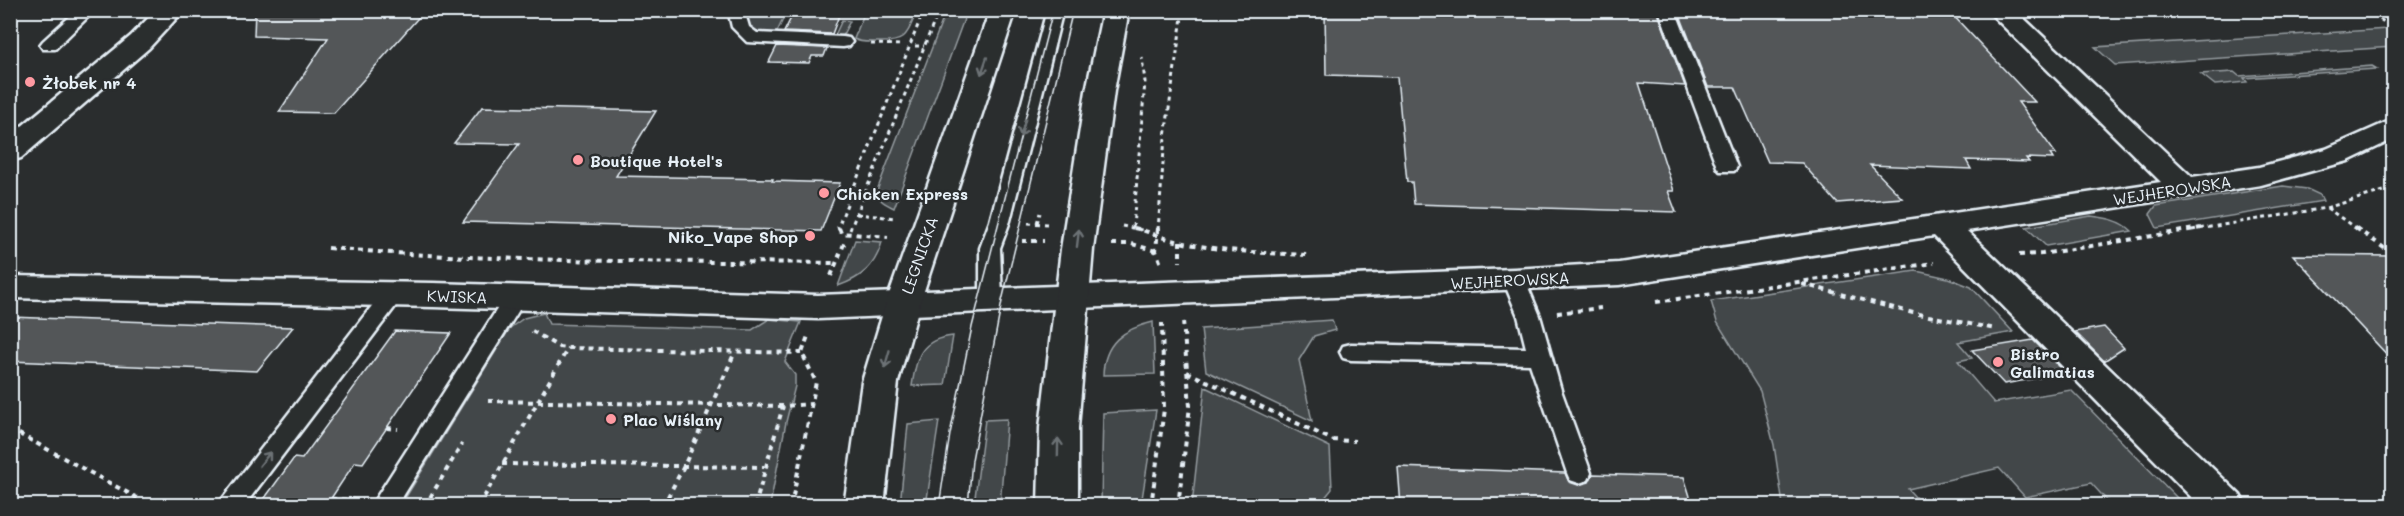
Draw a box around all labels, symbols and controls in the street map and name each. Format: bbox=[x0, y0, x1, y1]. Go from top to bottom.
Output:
one-way arrow bbox=[978, 56, 989, 75]
place label: Żłobek nr 4 bbox=[42, 72, 136, 93]
marker: Żłobek nr 4 bbox=[23, 75, 37, 89]
one-way arrow bbox=[1017, 118, 1028, 137]
place label: Boutique Hotel's bbox=[590, 150, 723, 171]
marker: Boutique Hotel's bbox=[571, 153, 585, 167]
street label: WEJHEROWSKA bbox=[2111, 170, 2233, 210]
place label: Chicken Express bbox=[836, 183, 968, 204]
marker: Chicken Express bbox=[817, 186, 831, 200]
street label: LEGNICKA bbox=[896, 214, 942, 296]
place label: Niko_Vape Shop bbox=[668, 226, 798, 247]
marker: Niko_Vape Shop bbox=[803, 229, 817, 243]
one-way arrow bbox=[1073, 229, 1084, 249]
street label: WEJHEROWSKA bbox=[1450, 266, 1570, 294]
street label: KWISKA bbox=[426, 284, 488, 308]
place label: Bistro Galimatias bbox=[2010, 343, 2095, 382]
one-way arrow bbox=[881, 349, 892, 368]
marker: Bistro Galimatias bbox=[1991, 355, 2005, 369]
place label: Plac Wiślany bbox=[623, 409, 723, 430]
marker: Plac Wiślany bbox=[604, 412, 618, 426]
one-way arrow bbox=[1053, 438, 1064, 458]
one-way arrow bbox=[258, 452, 271, 468]

